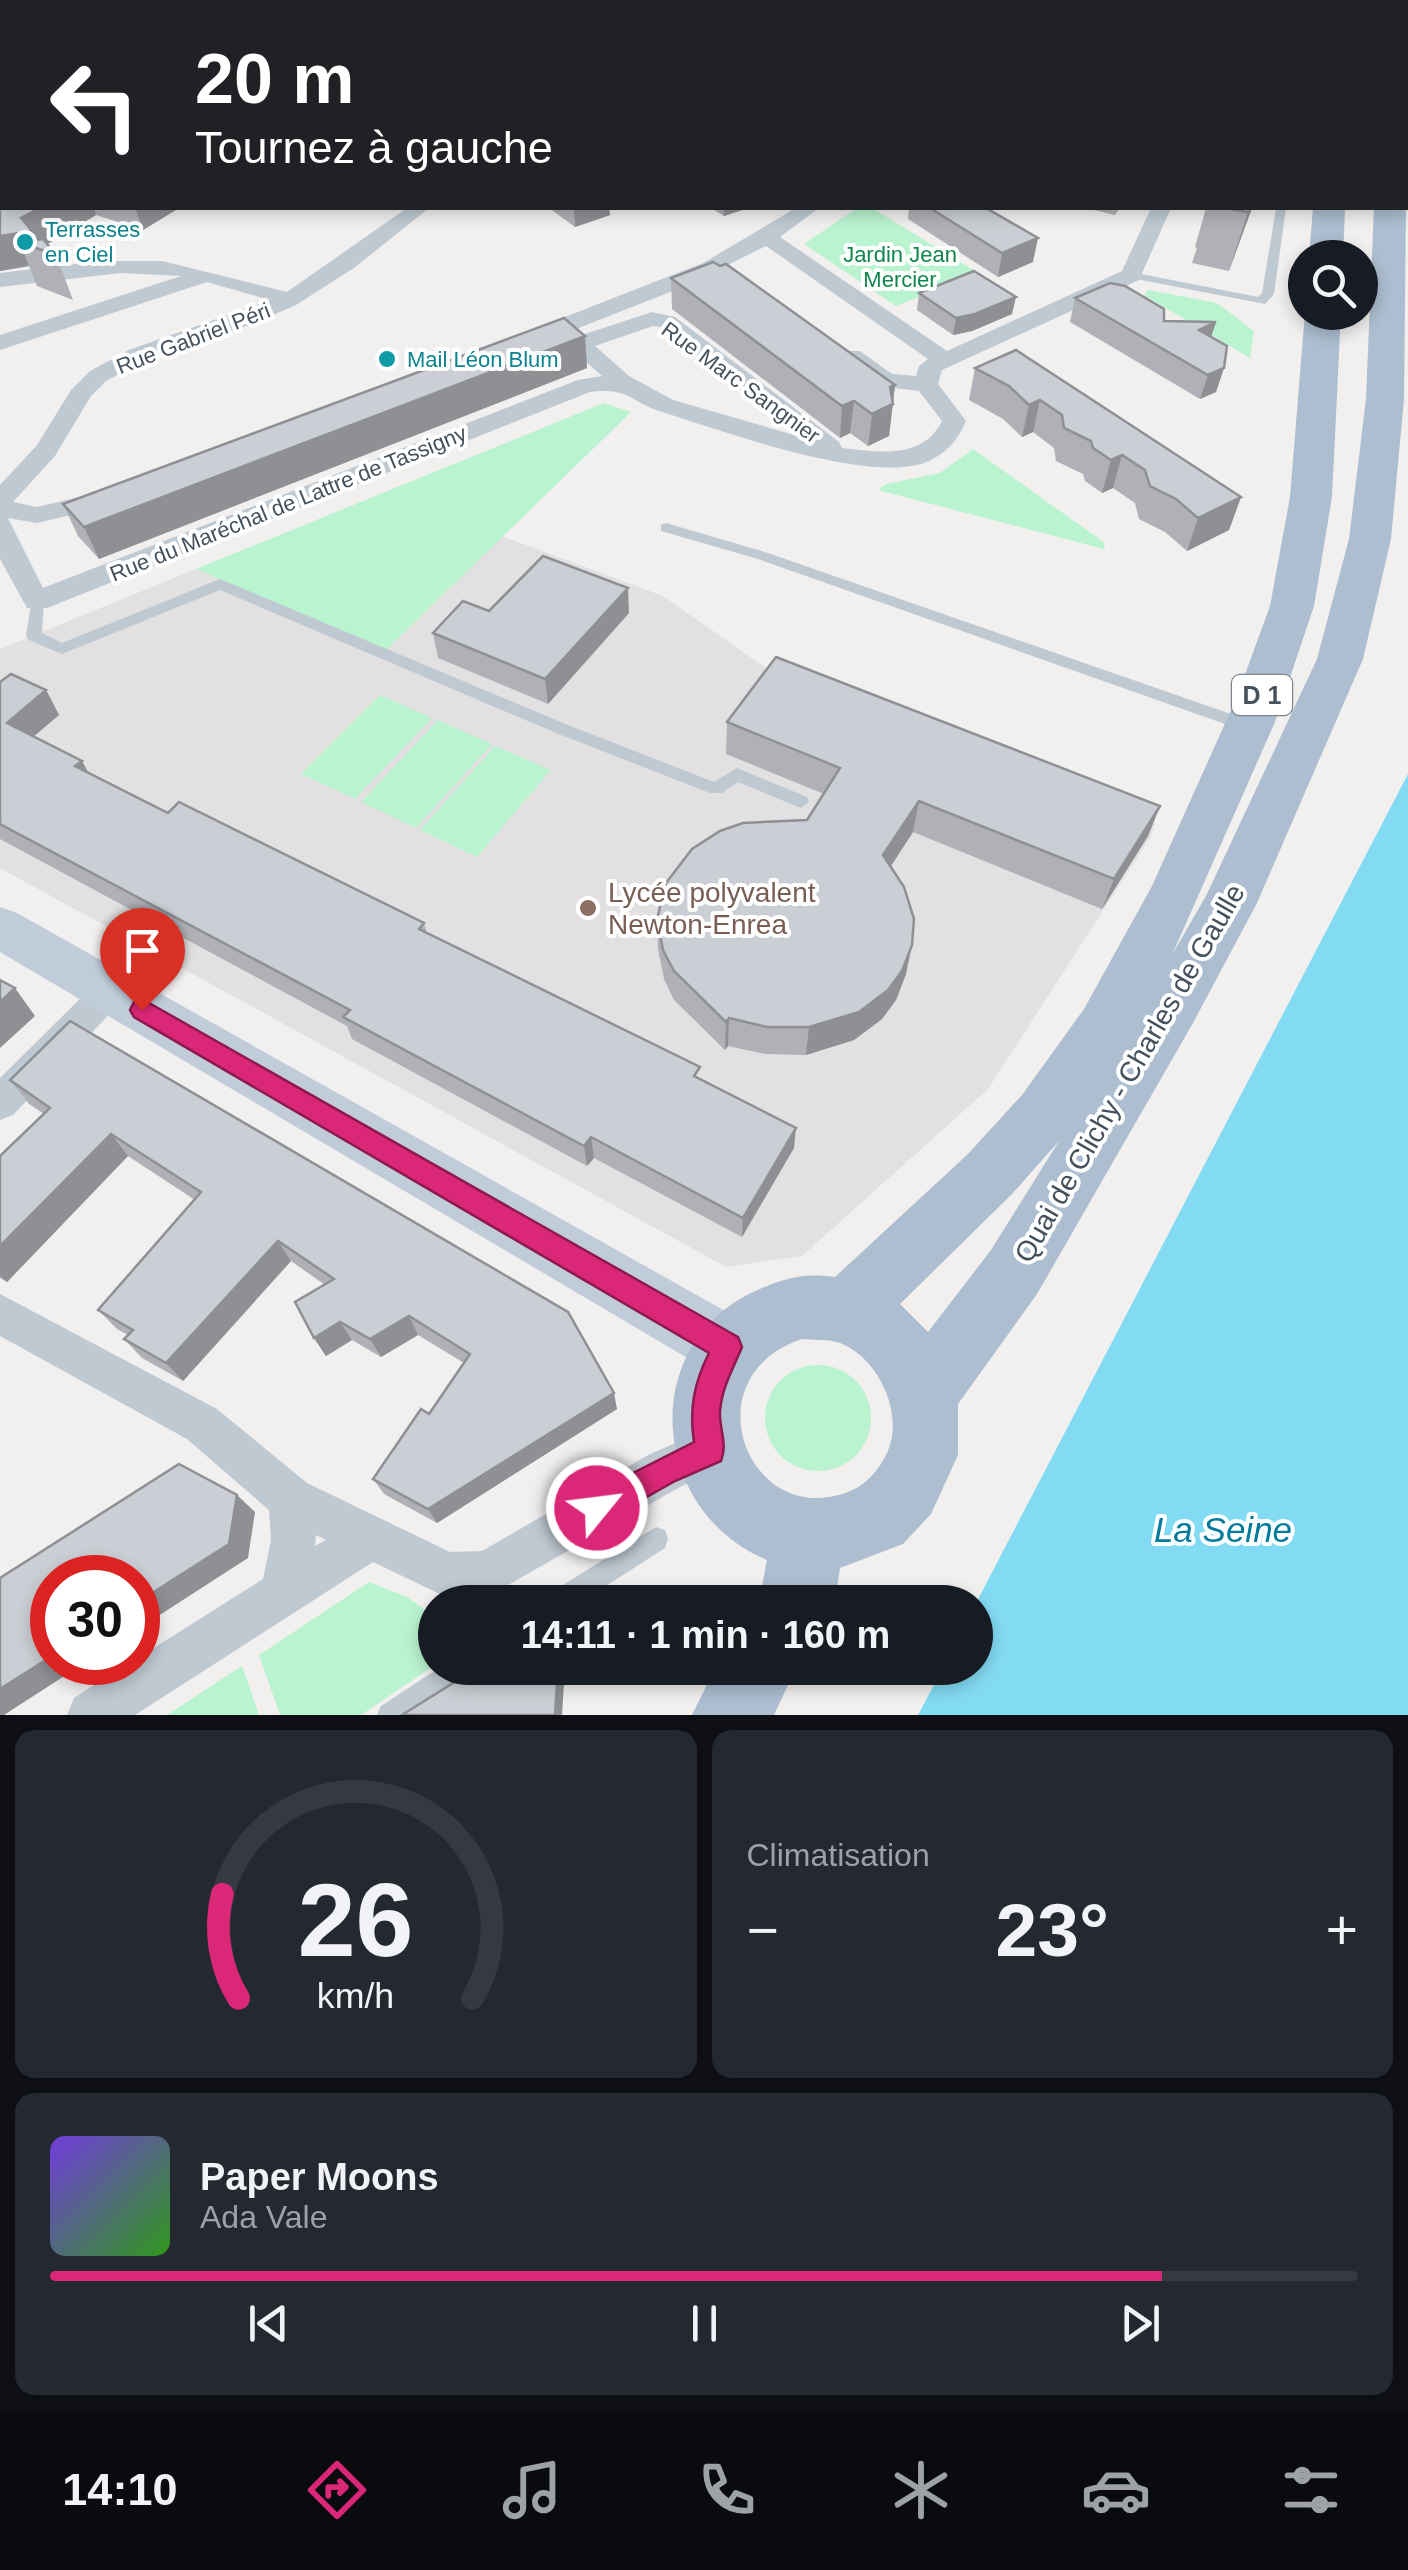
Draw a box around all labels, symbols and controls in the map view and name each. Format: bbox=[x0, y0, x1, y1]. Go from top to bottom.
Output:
icon: left bbox=[30, 40, 160, 170]
text: 20 m bbox=[195, 40, 355, 118]
text: Tournez à gauche bbox=[195, 122, 553, 173]
place label: Terrasses en Ciel bbox=[45, 217, 140, 267]
marker: Terrasses en Ciel bbox=[14, 231, 36, 253]
map controls bbox=[1288, 240, 1378, 330]
button: search bbox=[1288, 240, 1378, 330]
park label: Jardin Jean Mercier bbox=[843, 242, 957, 292]
street label: Rue Gabriel Péri bbox=[113, 298, 274, 379]
street label: Rue Marc Sangnier bbox=[657, 317, 825, 448]
place label: Mail Léon Blum bbox=[407, 347, 559, 372]
marker: Mail Léon Blum bbox=[376, 348, 398, 370]
street label: Rue du Maréchal de Lattre de Tassigny bbox=[106, 420, 470, 587]
road number: D 1 bbox=[1232, 675, 1292, 715]
place label: Lycée polyvalent Newton-Enrea bbox=[608, 877, 816, 940]
street label: Quai de Clichy - Charles de Gaulle bbox=[1008, 879, 1251, 1268]
marker: Lycée polyvalent Newton-Enrea bbox=[577, 897, 599, 919]
pin bbox=[100, 908, 185, 1011]
icon: arrive bbox=[115, 923, 170, 978]
position arrow bbox=[545, 1456, 649, 1560]
water label: La Seine bbox=[1154, 1510, 1292, 1549]
speed limit sign: 30 bbox=[30, 1555, 160, 1685]
text: 14:11 · 1 min · 160 m bbox=[521, 1614, 890, 1656]
text: Climatisation bbox=[747, 1837, 930, 1873]
text: 26 bbox=[298, 1862, 414, 1978]
text: 23° bbox=[996, 1888, 1109, 1972]
text: − bbox=[747, 1899, 779, 1961]
text: + bbox=[1326, 1899, 1358, 1961]
text: km/h bbox=[317, 1976, 394, 2016]
text: Paper Moons bbox=[200, 2156, 439, 2198]
text: Ada Vale bbox=[200, 2199, 328, 2235]
icon: previous bbox=[241, 2296, 296, 2351]
icon: pause bbox=[677, 2296, 732, 2351]
icon: next bbox=[1113, 2296, 1168, 2351]
icon: directions bbox=[302, 2455, 372, 2525]
icon: music bbox=[497, 2455, 567, 2525]
icon: phone bbox=[692, 2455, 762, 2525]
icon: climate bbox=[886, 2455, 956, 2525]
icon: car bbox=[1081, 2455, 1151, 2525]
icon: filters bbox=[1276, 2455, 1346, 2525]
text: 14:10 bbox=[62, 2464, 177, 2515]

